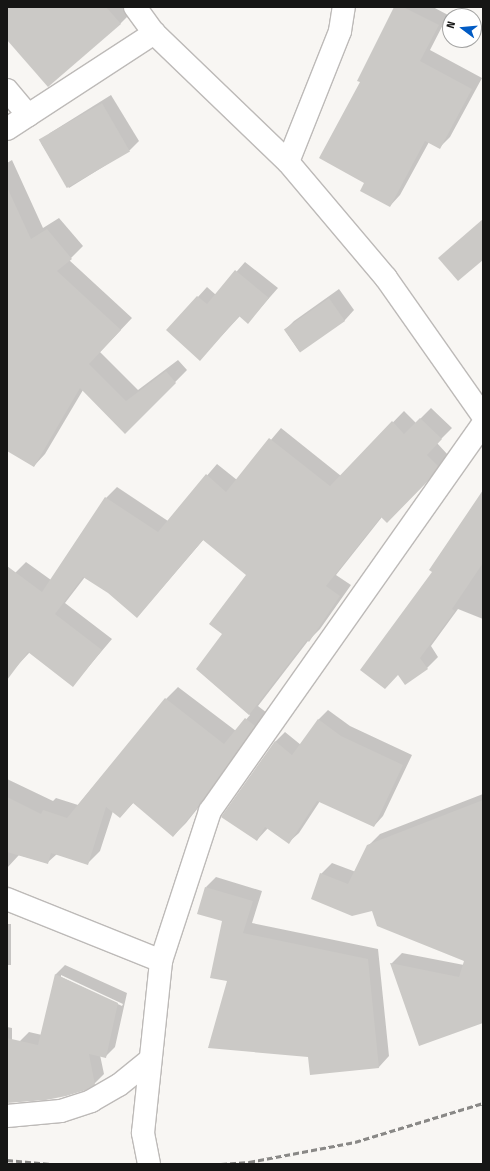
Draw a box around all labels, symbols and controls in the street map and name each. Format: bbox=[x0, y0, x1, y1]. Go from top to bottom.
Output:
north arrow bbox=[442, 8, 482, 48]
text: N bbox=[444, 20, 458, 30]

